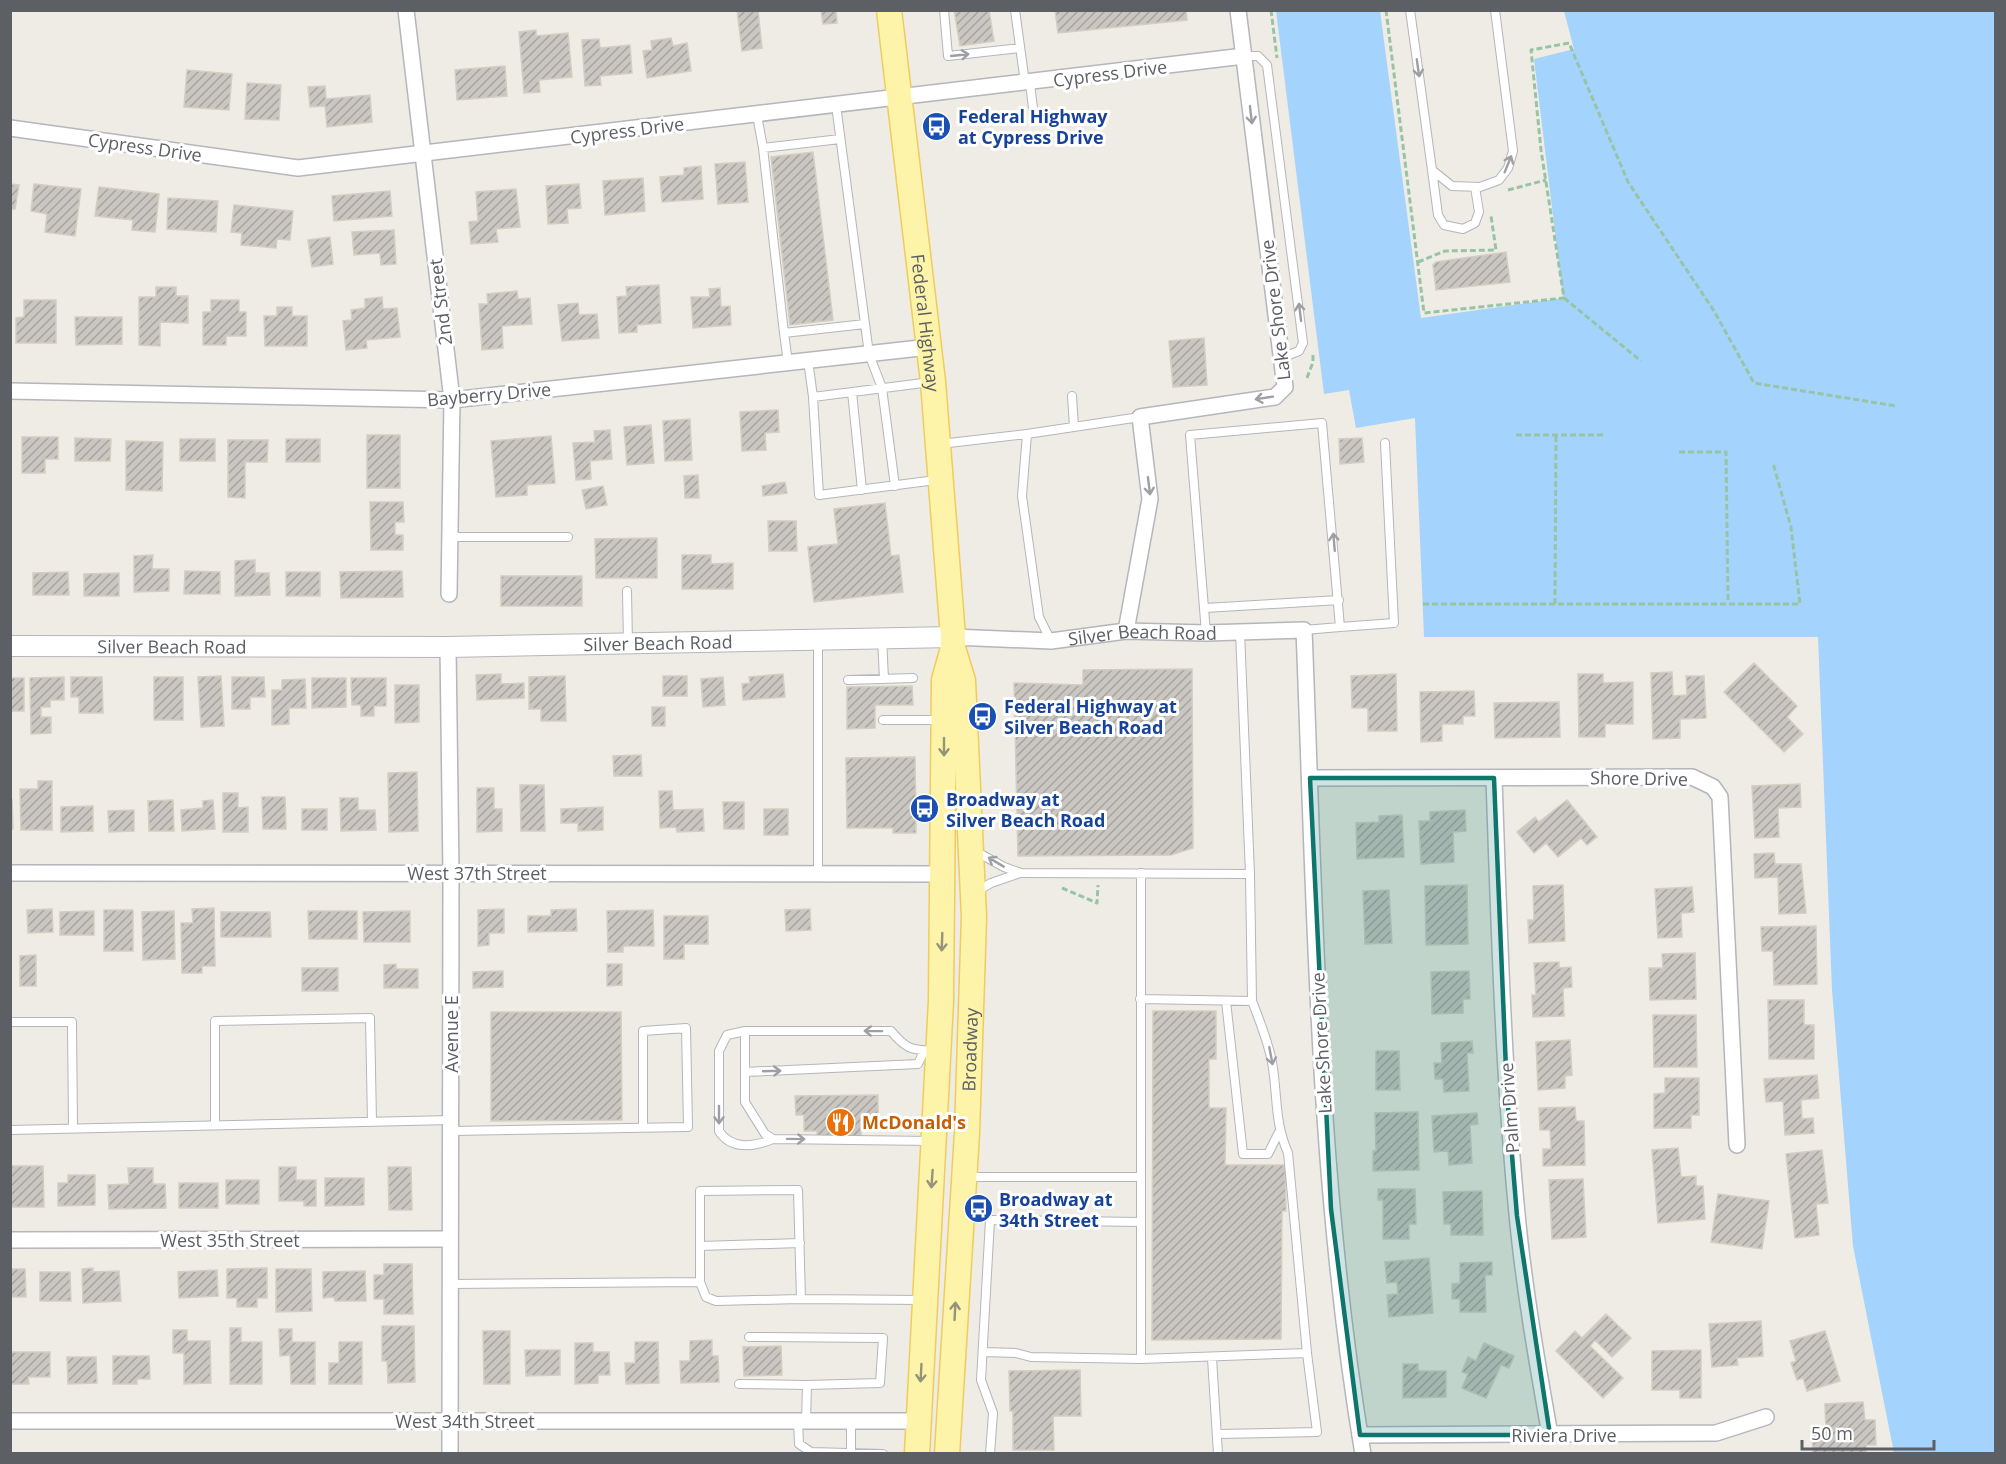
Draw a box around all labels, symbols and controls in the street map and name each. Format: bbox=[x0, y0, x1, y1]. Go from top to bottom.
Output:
one-way arrow bbox=[950, 49, 970, 60]
street label: Cypress Drive bbox=[1052, 54, 1168, 92]
one-way arrow bbox=[1413, 58, 1424, 78]
place label: Federal Highway at Cypress Drive bbox=[958, 104, 1108, 149]
one-way arrow bbox=[1246, 104, 1257, 124]
bus stop icon: Federal Highway at Cypress Drive bbox=[921, 110, 953, 142]
street label: Cypress Drive bbox=[569, 111, 685, 149]
street label: Cypress Drive bbox=[87, 127, 203, 167]
one-way arrow bbox=[1503, 155, 1514, 174]
street label: Lake Shore Drive bbox=[1254, 238, 1296, 382]
street label: Federal Highway bbox=[906, 252, 946, 394]
street label: 2nd Street bbox=[423, 257, 457, 347]
one-way arrow bbox=[1294, 303, 1305, 323]
street label: Bayberry Drive bbox=[426, 377, 552, 411]
one-way arrow bbox=[1254, 393, 1274, 404]
one-way arrow bbox=[1143, 476, 1154, 496]
one-way arrow bbox=[1328, 532, 1339, 552]
street label: Silver Beach Road bbox=[1067, 619, 1217, 651]
street label: Silver Beach Road bbox=[583, 629, 733, 656]
street label: Silver Beach Road bbox=[97, 634, 247, 659]
place label: Federal Highway at Silver Beach Road bbox=[1004, 694, 1177, 739]
bus stop icon: Federal Highway at Silver Beach Road bbox=[967, 700, 999, 732]
one-way arrow bbox=[938, 736, 950, 756]
street label: Shore Drive bbox=[1590, 765, 1688, 791]
place label: Broadway at Silver Beach Road bbox=[946, 787, 1105, 832]
bus stop icon: Broadway at Silver Beach Road bbox=[909, 793, 941, 825]
one-way arrow bbox=[988, 856, 1005, 868]
street label: West 37th Street bbox=[407, 861, 547, 885]
one-way arrow bbox=[937, 931, 948, 951]
street label: Lake Shore Drive bbox=[1305, 972, 1337, 1114]
street label: Avenue E bbox=[439, 995, 463, 1073]
street label: Broadway bbox=[956, 1006, 983, 1092]
one-way arrow bbox=[864, 1025, 884, 1036]
one-way arrow bbox=[1265, 1046, 1277, 1065]
street label: Palm Drive bbox=[1494, 1062, 1524, 1154]
one-way arrow bbox=[761, 1065, 781, 1076]
one-way arrow bbox=[713, 1105, 725, 1125]
restaurant icon: McDonald's bbox=[825, 1106, 857, 1138]
place label: McDonald's bbox=[862, 1110, 966, 1134]
one-way arrow bbox=[786, 1133, 806, 1145]
one-way arrow bbox=[927, 1168, 938, 1188]
place label: Broadway at 34th Street bbox=[999, 1187, 1113, 1232]
bus stop icon: Broadway at 34th Street bbox=[962, 1193, 994, 1225]
street label: West 35th Street bbox=[160, 1228, 300, 1252]
one-way arrow bbox=[950, 1302, 961, 1322]
one-way arrow bbox=[916, 1363, 927, 1383]
street label: West 34th Street bbox=[395, 1409, 535, 1433]
scale bar bbox=[1802, 1413, 1934, 1451]
text: 50 m bbox=[1811, 1421, 1853, 1445]
street label: Riviera Drive bbox=[1511, 1423, 1617, 1447]

